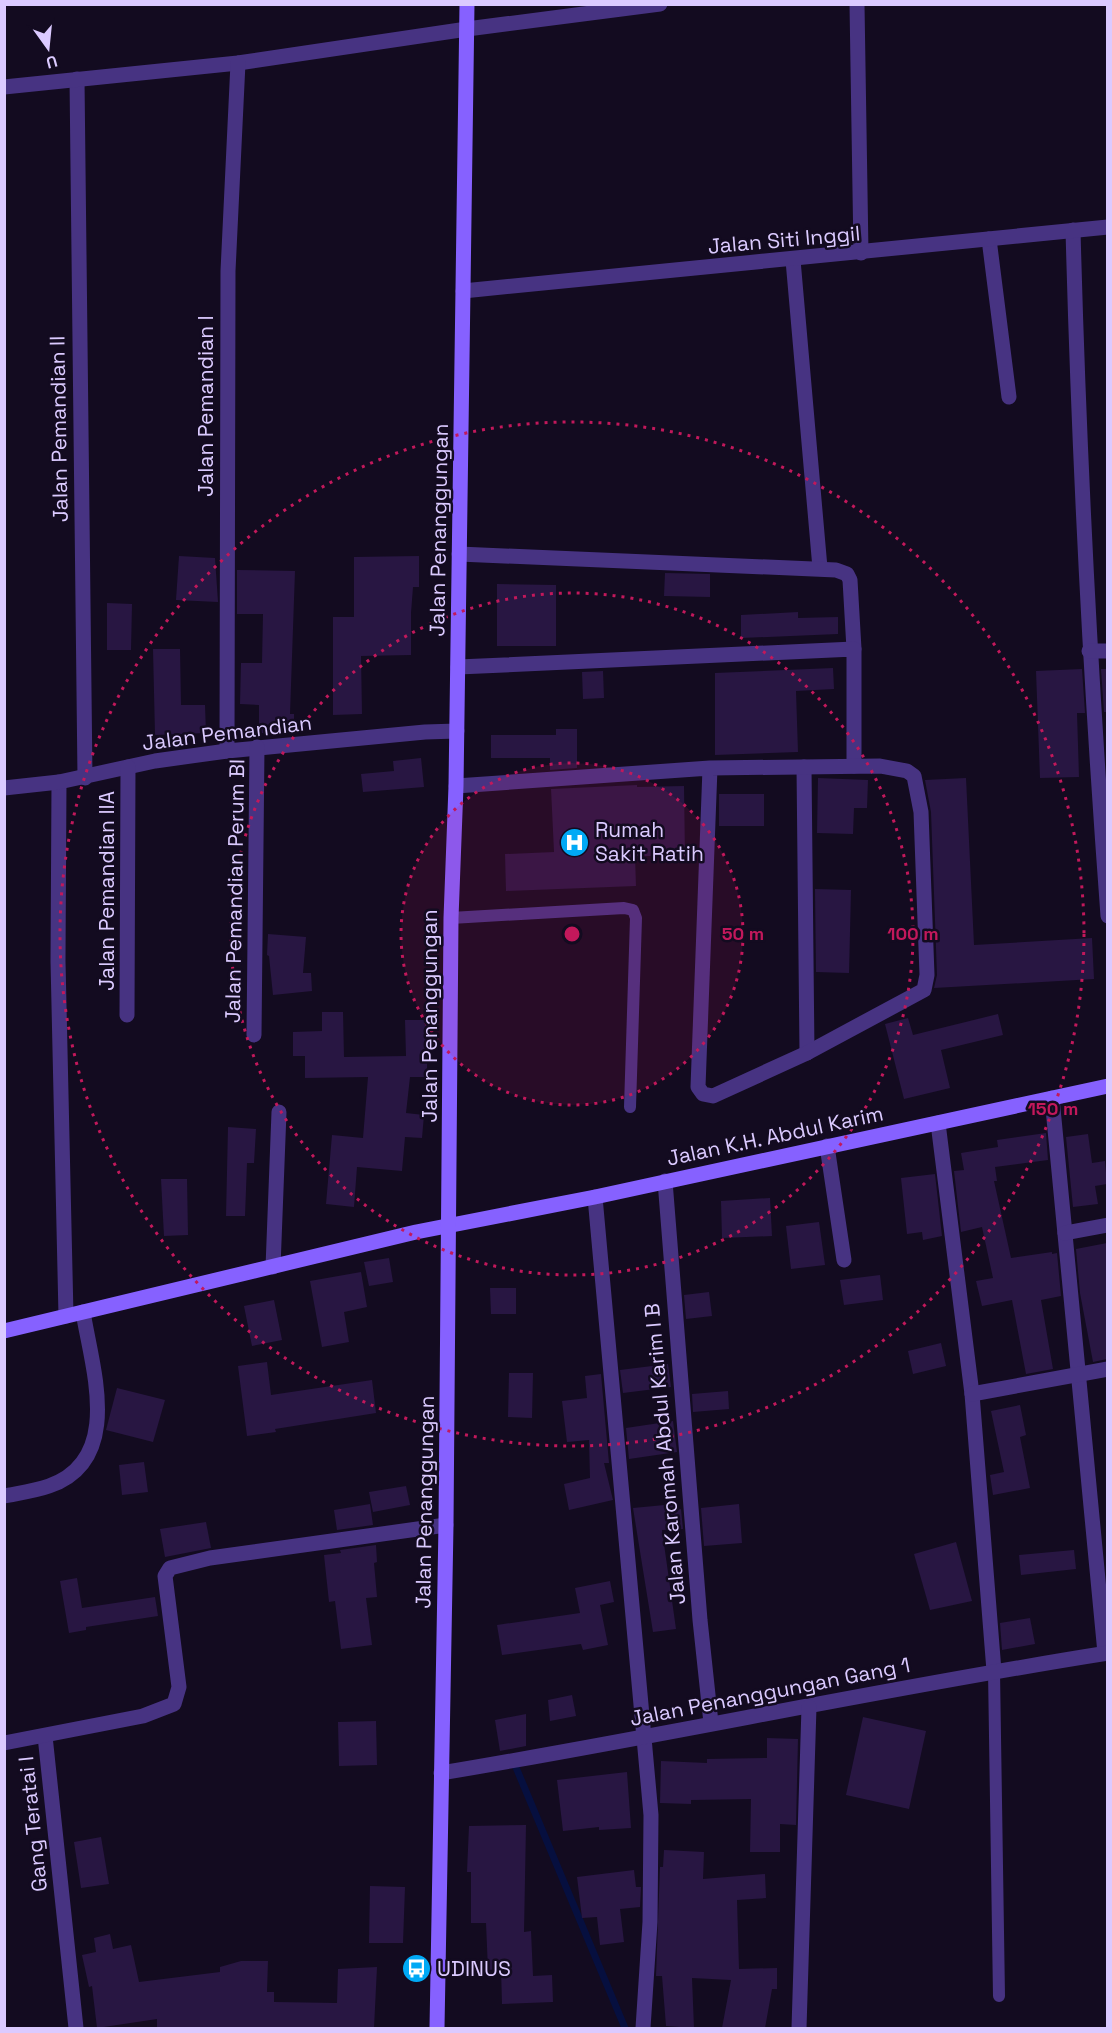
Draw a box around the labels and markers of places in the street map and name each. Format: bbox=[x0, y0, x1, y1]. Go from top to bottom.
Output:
place label: Rumah Sakit Ratih bbox=[595, 816, 704, 867]
hospital icon: Rumah Sakit Ratih bbox=[558, 826, 590, 858]
centre of rings bbox=[562, 924, 582, 944]
bus stop icon: UDINUS bbox=[400, 1953, 432, 1985]
place label: UDINUS bbox=[437, 1955, 511, 1982]

